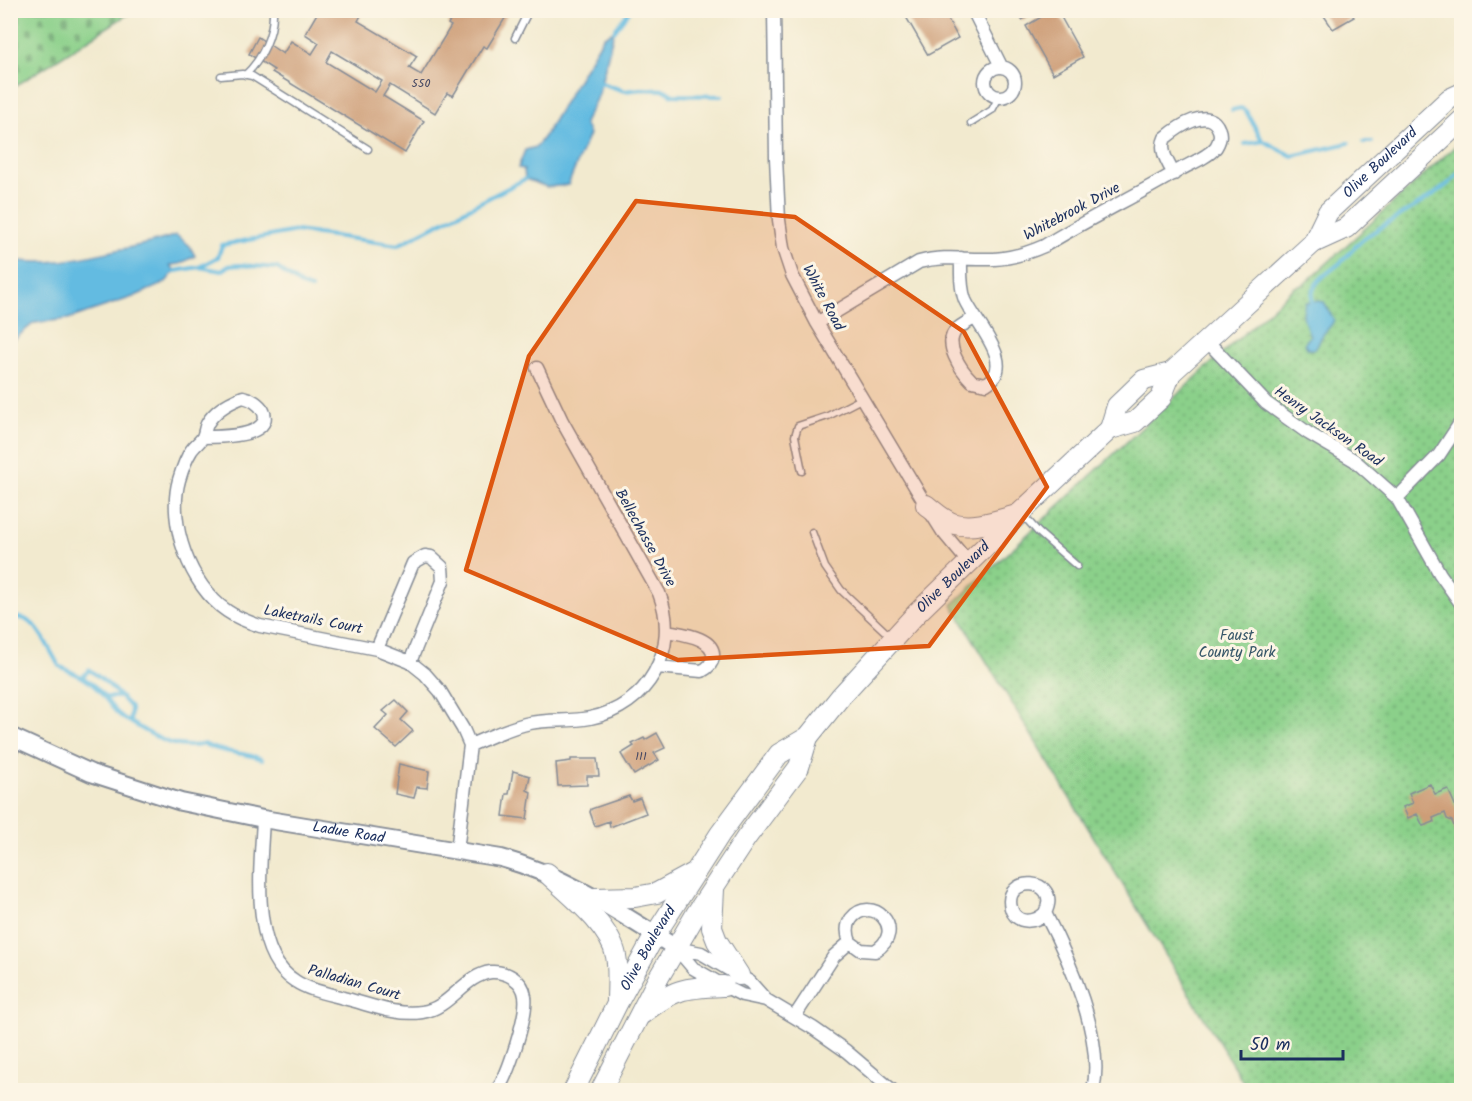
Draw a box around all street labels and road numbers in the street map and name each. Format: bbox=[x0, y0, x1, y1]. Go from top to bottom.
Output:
street label: Olive Boulevard bbox=[1337, 121, 1424, 205]
street label: Whitebrook Drive bbox=[1019, 176, 1125, 248]
street label: White Road bbox=[796, 261, 851, 336]
street label: Henry Jackson Road bbox=[1269, 381, 1388, 474]
street label: Bellechasse Drive bbox=[608, 485, 682, 592]
street label: Olive Boulevard bbox=[911, 535, 996, 619]
street label: Laketrails Court bbox=[262, 599, 365, 641]
street label: Ladue Road bbox=[311, 815, 387, 851]
street label: Olive Boulevard bbox=[614, 900, 683, 996]
street label: Palladian Court bbox=[305, 958, 403, 1008]

